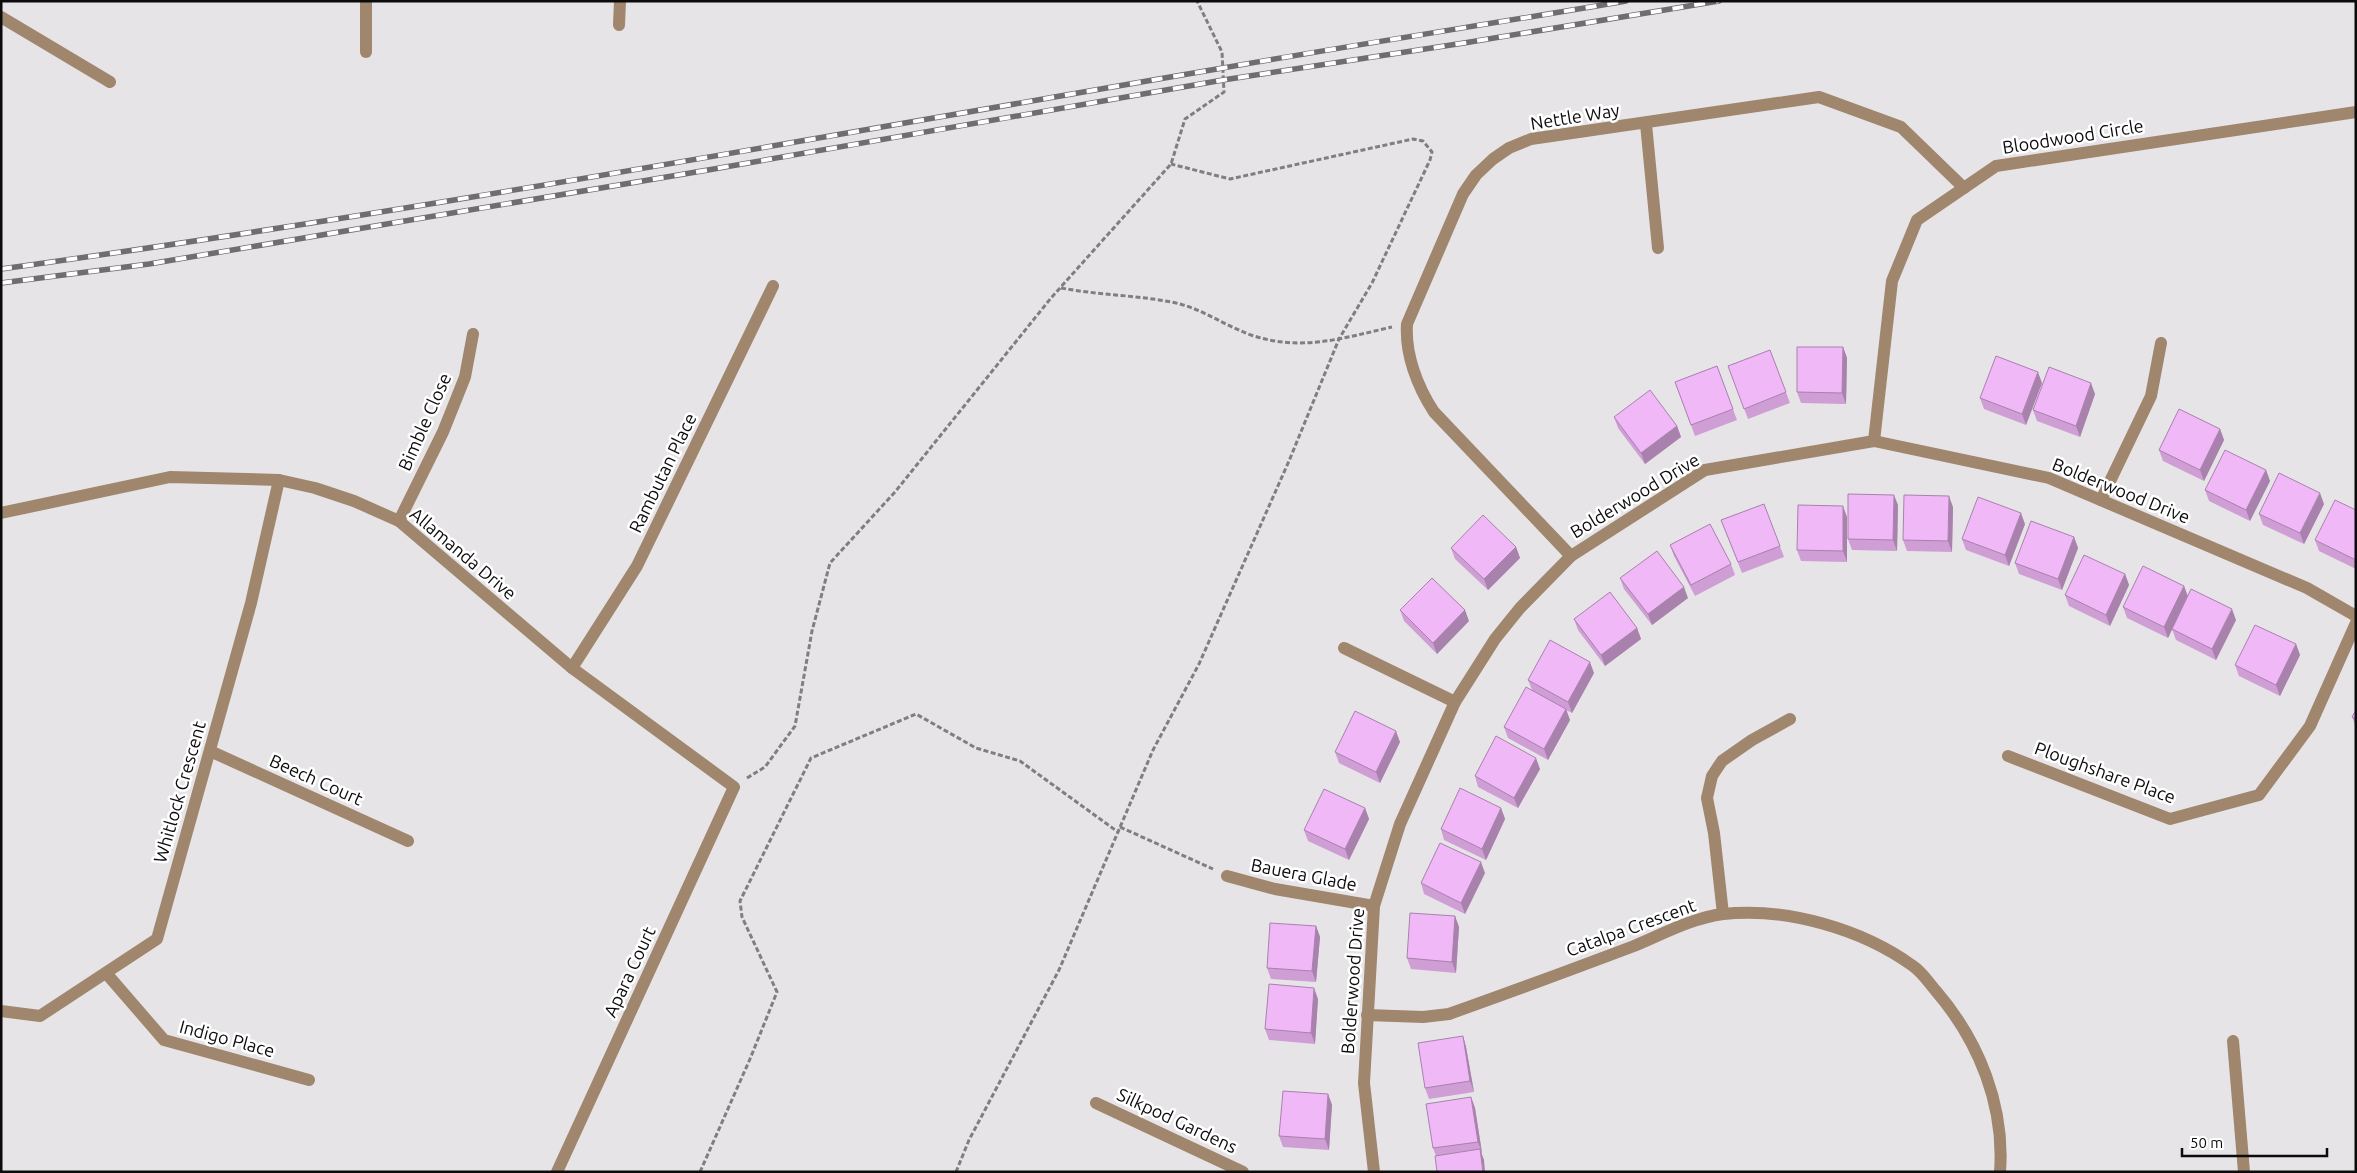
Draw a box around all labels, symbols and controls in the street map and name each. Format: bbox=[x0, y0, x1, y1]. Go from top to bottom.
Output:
street label: Nettle Way bbox=[1529, 99, 1621, 133]
street label: Bloodwood Circle bbox=[2001, 115, 2145, 157]
street label: Bimble Close bbox=[394, 370, 455, 473]
street label: Rambutan Place bbox=[625, 410, 700, 536]
street label: Bolderwood Drive bbox=[1567, 449, 1702, 541]
street label: Bolderwood Drive bbox=[2050, 453, 2193, 527]
street label: Allamanda Drive bbox=[407, 503, 521, 603]
street label: Whitlock Crescent bbox=[149, 719, 209, 865]
street label: Ploughshare Place bbox=[2032, 737, 2178, 807]
street label: Beech Court bbox=[267, 750, 366, 809]
street label: Bauera Glade bbox=[1250, 854, 1359, 894]
street label: Catalpa Crescent bbox=[1563, 894, 1698, 960]
street label: Bolderwood Drive bbox=[1337, 907, 1367, 1055]
street label: Apara Court bbox=[599, 923, 659, 1020]
street label: Indigo Place bbox=[177, 1016, 277, 1060]
street label: Silkpod Gardens bbox=[1114, 1084, 1241, 1157]
scale bar bbox=[2182, 1126, 2327, 1158]
text: 50 m bbox=[2190, 1134, 2223, 1151]

